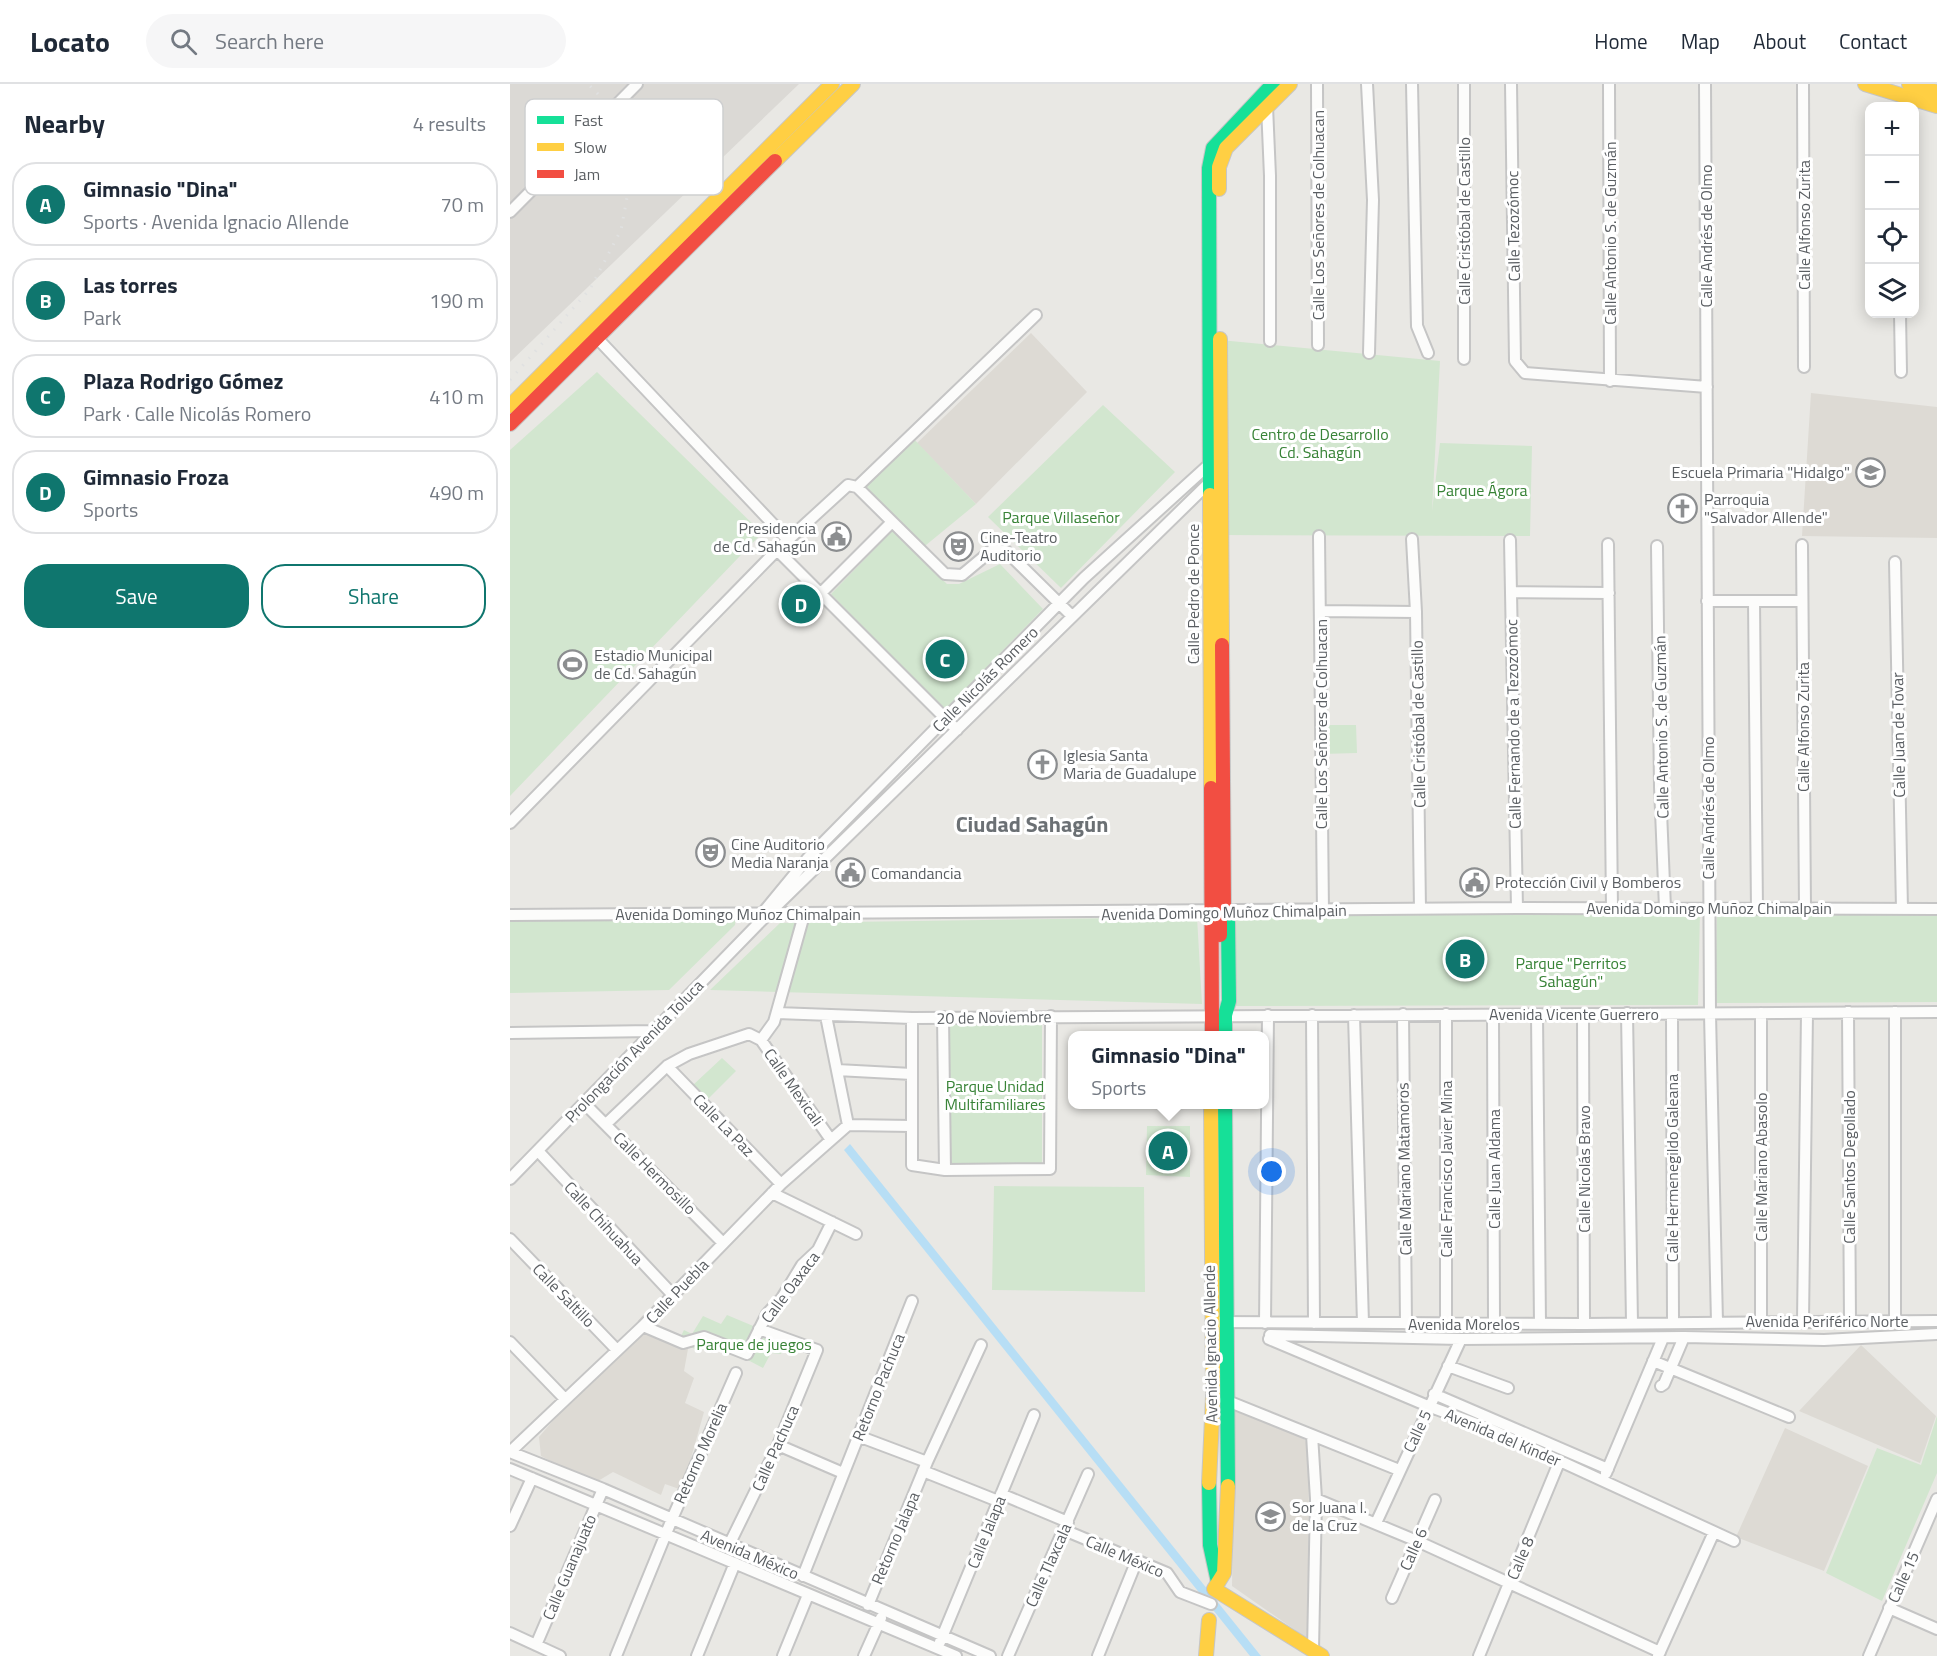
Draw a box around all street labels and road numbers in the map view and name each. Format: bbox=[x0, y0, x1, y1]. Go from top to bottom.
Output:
street label: Calle Los Señores de Colhuacan bbox=[1306, 110, 1330, 320]
street label: Calle Cristóbal de Castillo bbox=[1452, 137, 1476, 305]
street label: Calle Antonio S. de Guzmán bbox=[1598, 141, 1622, 325]
street label: Calle Alfonso Zurita bbox=[1792, 160, 1816, 290]
street label: Calle Andrés de Olmo bbox=[1694, 165, 1718, 307]
street label: Calle Tezozómoc bbox=[1500, 170, 1526, 282]
street label: Calle Pedro de Ponce bbox=[1181, 524, 1205, 664]
street label: Calle Los Señores de Colhuacan bbox=[1309, 619, 1333, 829]
street label: Calle Fernando de a Tezozómoc bbox=[1499, 619, 1527, 829]
street label: Calle Nicolás Romero bbox=[928, 622, 1042, 736]
street label: Calle Antonio S. de Guzmán bbox=[1647, 635, 1675, 819]
street label: Calle Cristóbal de Castillo bbox=[1405, 640, 1431, 808]
street label: Calle Alfonso Zurita bbox=[1791, 662, 1815, 792]
street label: Calle Juan de Tovar bbox=[1885, 672, 1911, 798]
street label: Calle Andrés de Olmo bbox=[1696, 737, 1720, 879]
street label: Avenida Domingo Muñoz Chimalpain bbox=[1586, 896, 1832, 920]
street label: Avenida Domingo Muñoz Chimalpain bbox=[1101, 898, 1347, 926]
street label: Avenida Domingo Muñoz Chimalpain bbox=[615, 902, 861, 926]
street label: Prolongación Avenida Toluca bbox=[559, 974, 709, 1128]
street label: Avenida Vicente Guerrero bbox=[1489, 1002, 1659, 1026]
street label: 20 de Noviembre bbox=[936, 1004, 1052, 1030]
street label: Calle Mexicali bbox=[758, 1043, 830, 1131]
street label: Calle Hermenegildo Galeana bbox=[1660, 1074, 1684, 1262]
street label: Calle Francisco Javier Mina bbox=[1434, 1080, 1458, 1258]
street label: Calle Mariano Matamoros bbox=[1390, 1082, 1418, 1256]
street label: Calle La Paz bbox=[688, 1088, 760, 1162]
street label: Calle Santos Degollado bbox=[1837, 1090, 1861, 1244]
street label: Calle Mariano Abasolo bbox=[1749, 1093, 1773, 1241]
street label: Calle Nicolás Bravo bbox=[1572, 1105, 1596, 1233]
street label: Calle Juan Aldama bbox=[1482, 1109, 1506, 1229]
street label: Calle Hermosillo bbox=[608, 1126, 702, 1220]
street label: Calle Chihuahua bbox=[559, 1176, 649, 1270]
street label: Calle Oaxaca bbox=[755, 1246, 825, 1328]
street label: Calle Puebla bbox=[640, 1253, 714, 1329]
street label: Calle Saltillo bbox=[527, 1258, 601, 1332]
street label: Avenida Ignacio Allende bbox=[1197, 1265, 1223, 1423]
street label: Avenida Periférico Norte bbox=[1745, 1309, 1909, 1333]
street label: Avenida Morelos bbox=[1408, 1312, 1520, 1336]
street label: Retorno Pachuca bbox=[845, 1329, 911, 1445]
street label: Retorno Morelia bbox=[667, 1399, 733, 1507]
street label: Calle Pachuca bbox=[745, 1401, 805, 1495]
street label: Avenida del Kinder bbox=[1441, 1402, 1565, 1472]
street label: Calle 5 bbox=[1397, 1406, 1437, 1456]
street label: Retorno Jalapa bbox=[865, 1488, 925, 1588]
street label: Calle Jalapa bbox=[961, 1492, 1011, 1572]
street label: Calle Guanajuato bbox=[536, 1510, 602, 1624]
street label: Calle Tlaxcala bbox=[1019, 1519, 1077, 1611]
street label: Avenida México bbox=[697, 1523, 803, 1585]
street label: Calle 6 bbox=[1393, 1524, 1433, 1574]
street label: Calle México bbox=[1082, 1529, 1168, 1583]
street label: Calle 8 bbox=[1500, 1533, 1540, 1583]
street label: Calle 15 bbox=[1881, 1548, 1925, 1606]

